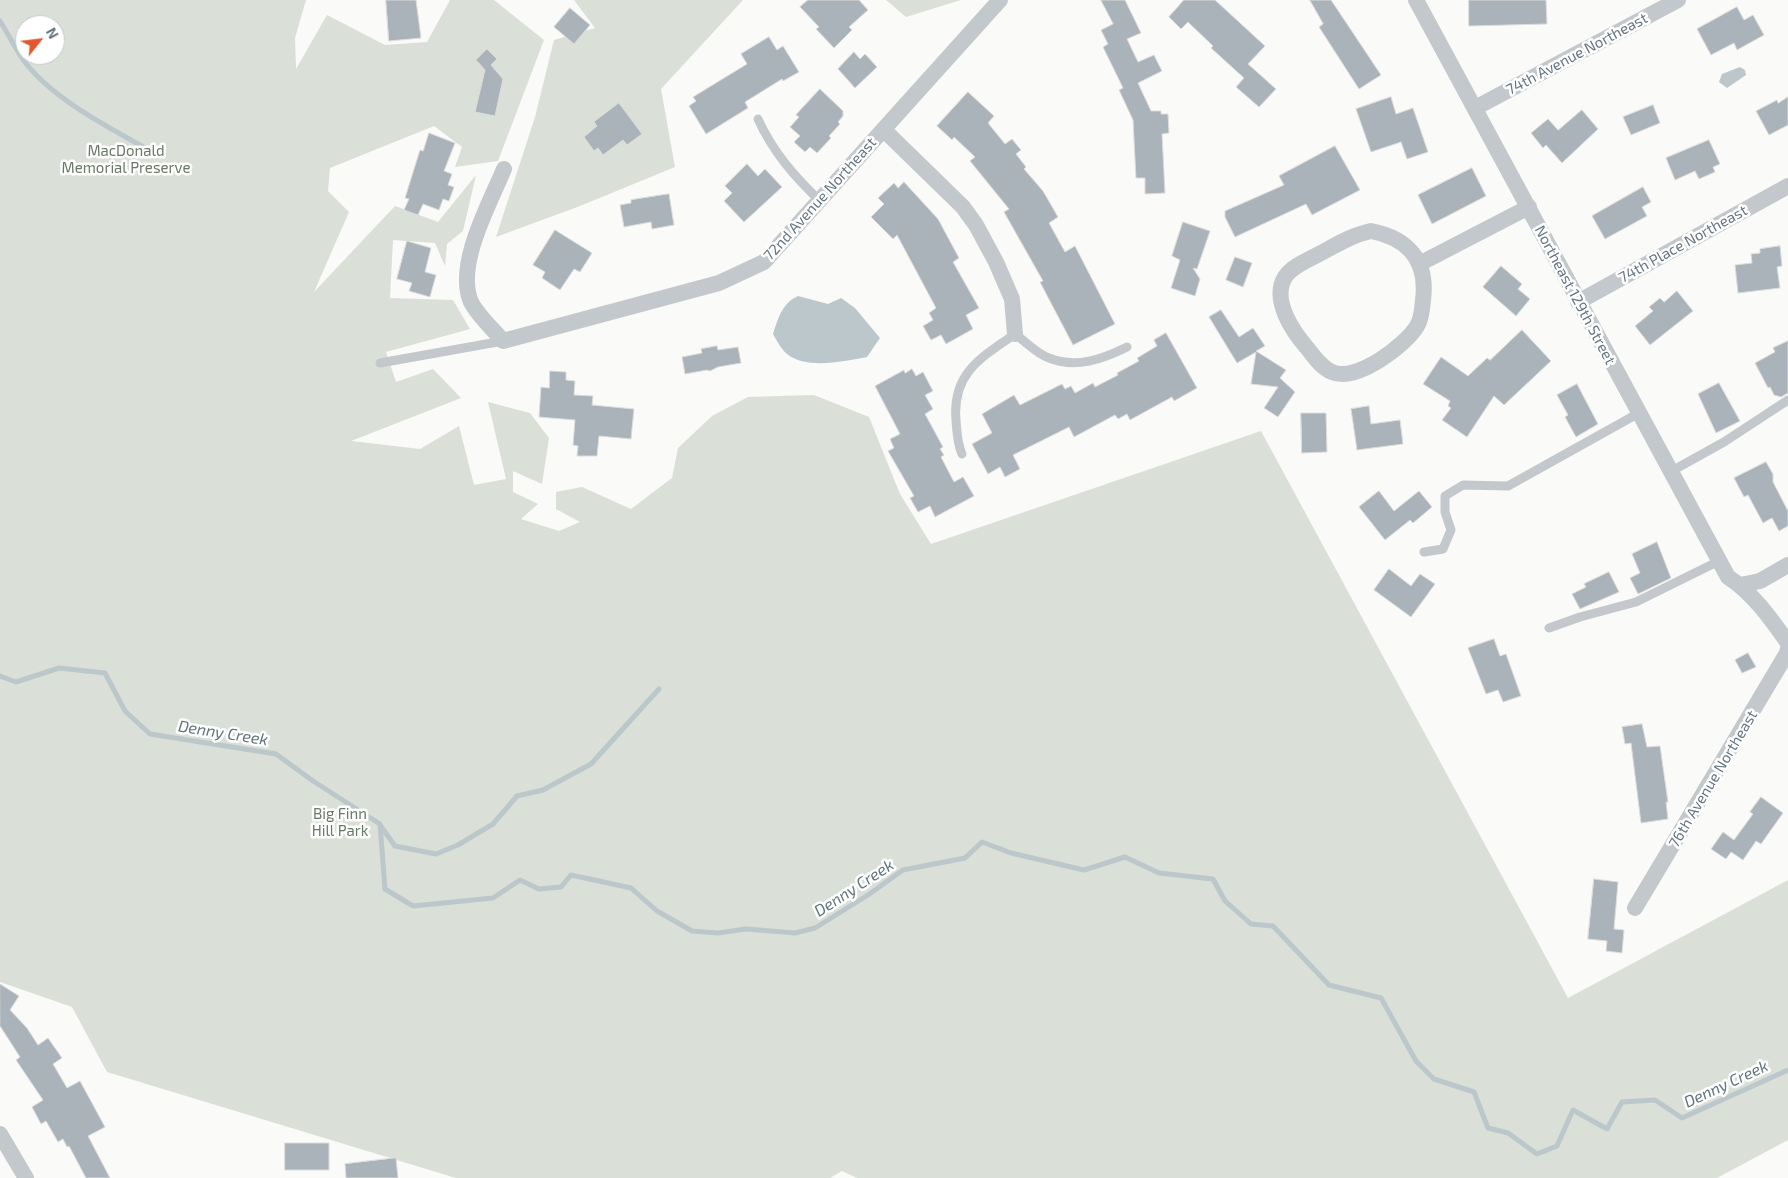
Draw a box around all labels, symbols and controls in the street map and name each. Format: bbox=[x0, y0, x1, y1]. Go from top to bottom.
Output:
street label: 74th Avenue Northeast bbox=[1503, 9, 1651, 99]
north arrow bbox=[15, 15, 65, 65]
text: N bbox=[43, 24, 63, 42]
street label: 72nd Avenue Northeast bbox=[760, 134, 880, 264]
park label: MacDonald Memorial Preserve bbox=[62, 142, 190, 177]
street label: 74th Place Northeast bbox=[1616, 201, 1750, 287]
street label: Northeast 129th Street bbox=[1531, 222, 1619, 368]
street label: 76th Avenue Northeast bbox=[1665, 707, 1761, 851]
water label: Denny Creek bbox=[177, 716, 269, 750]
park label: Big Finn Hill Park bbox=[312, 805, 368, 840]
water label: Denny Creek bbox=[811, 855, 897, 921]
water label: Denny Creek bbox=[1681, 1056, 1771, 1112]

